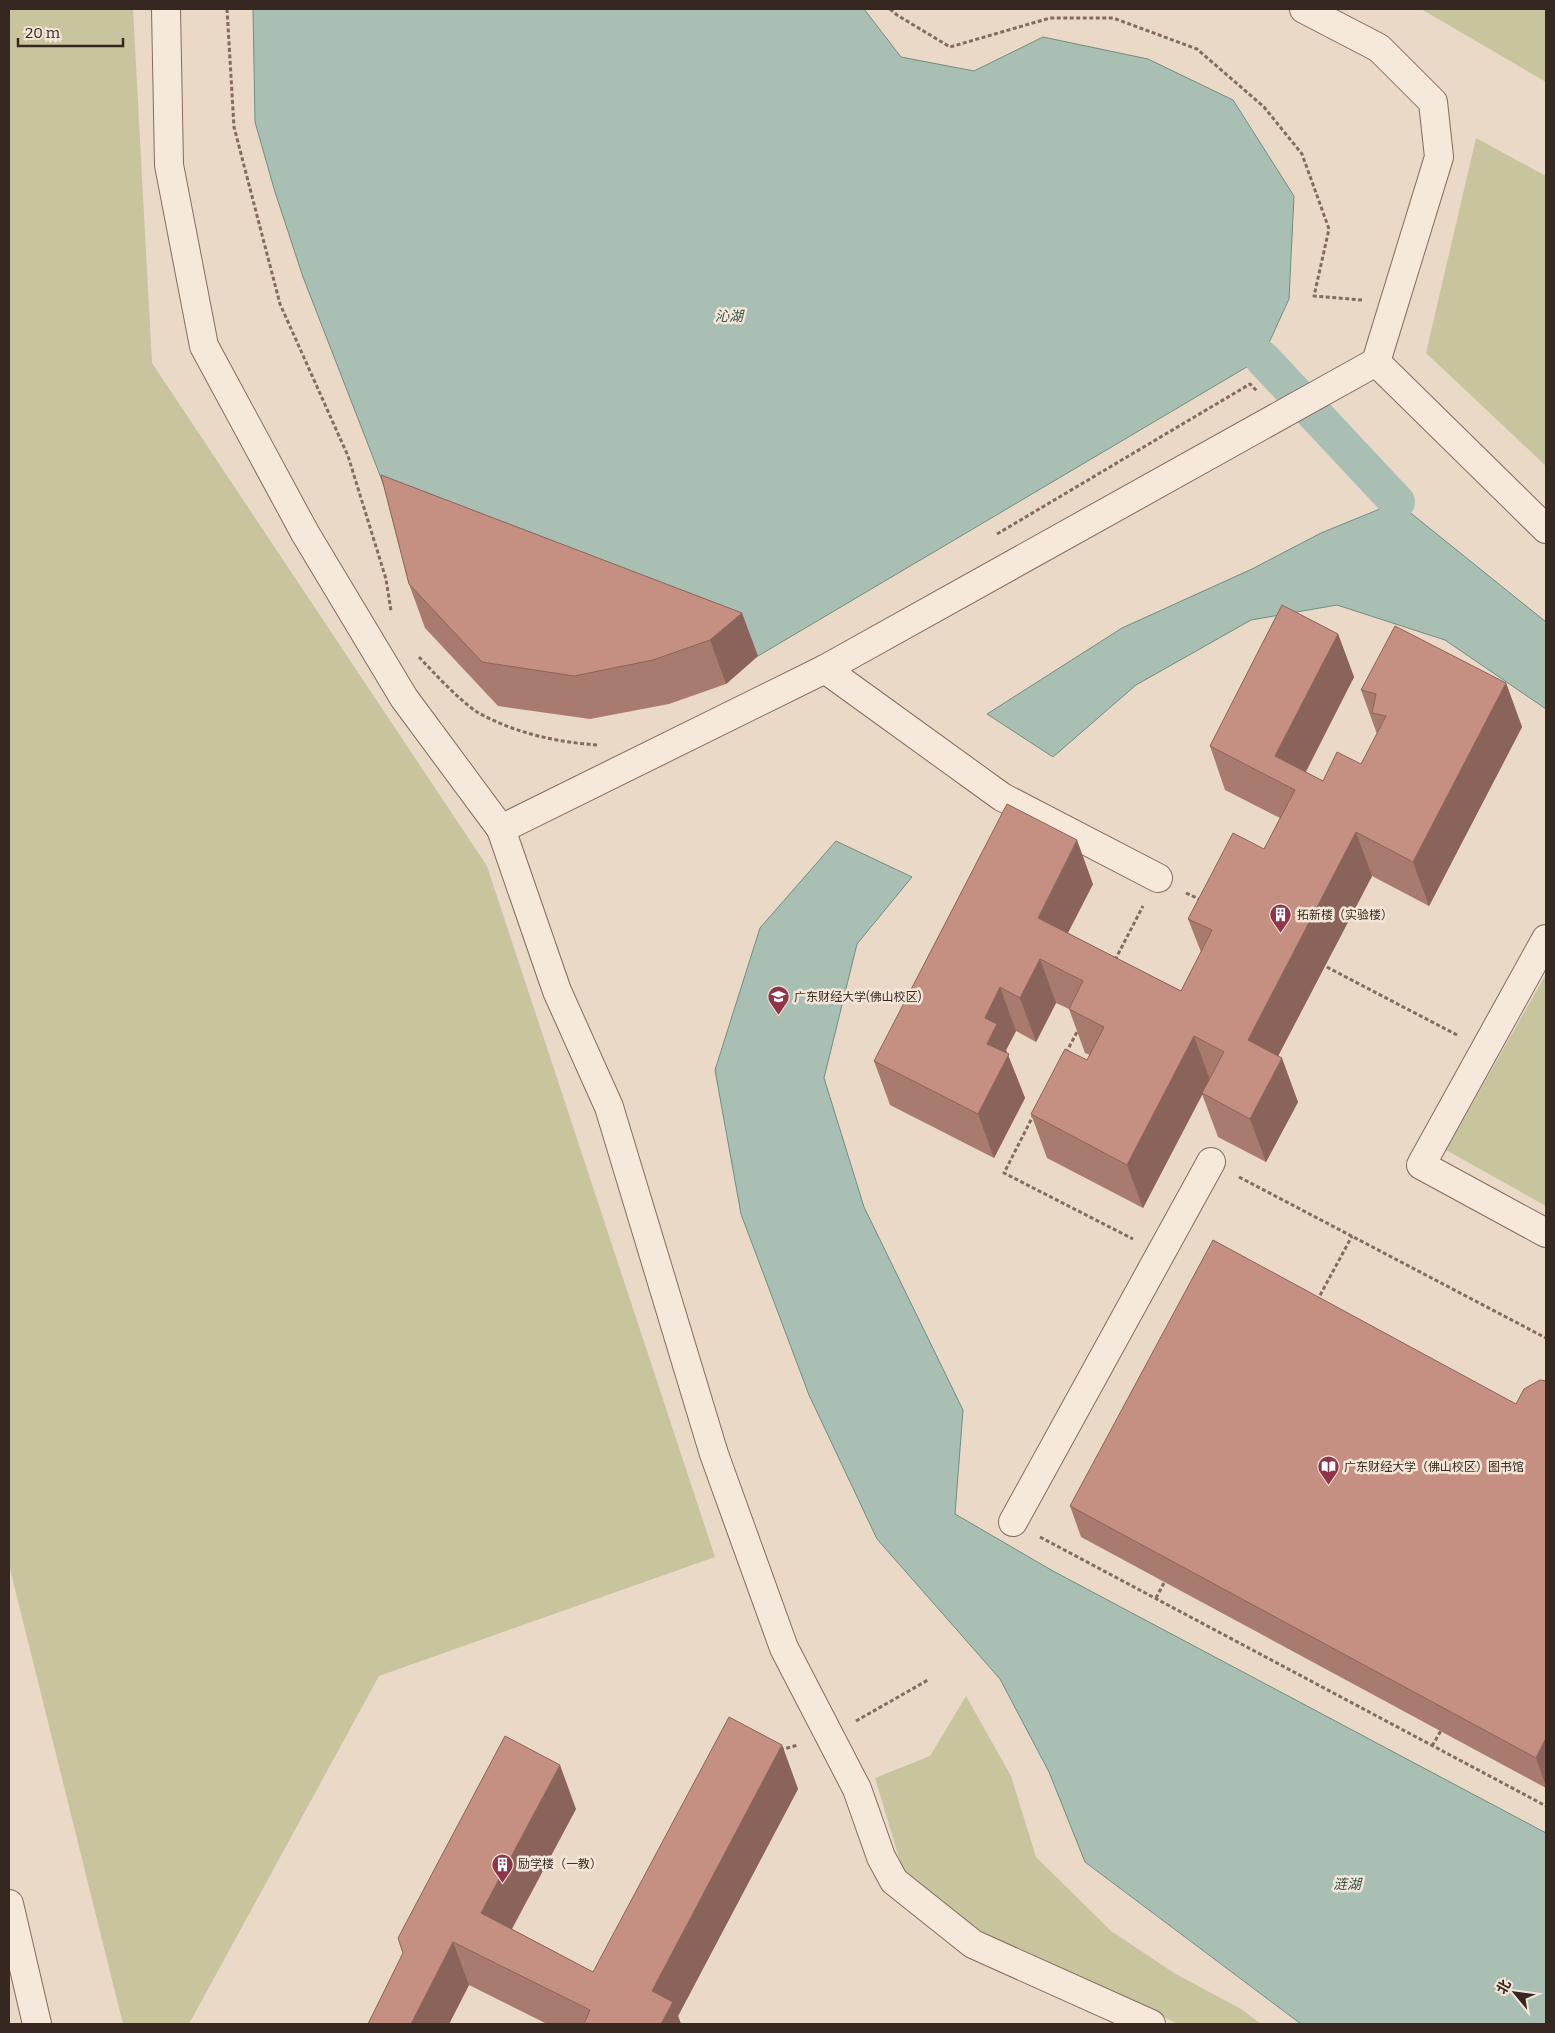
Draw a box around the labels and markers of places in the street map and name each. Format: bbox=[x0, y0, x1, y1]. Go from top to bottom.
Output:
building icon: 拓新楼（实验楼） bbox=[1269, 903, 1293, 934]
place label: 拓新楼（实验楼） bbox=[1297, 908, 1393, 922]
school or university icon: 广东财经大学(佛山校区) bbox=[766, 985, 790, 1016]
place label: 广东财经大学(佛山校区) bbox=[794, 989, 922, 1004]
library icon: 广东财经大学（佛山校区）图书馆 bbox=[1316, 1455, 1340, 1486]
place label: 广东财经大学（佛山校区）图书馆 bbox=[1344, 1460, 1524, 1474]
building icon: 励学楼（一教） bbox=[490, 1852, 514, 1883]
place label: 励学楼（一教） bbox=[518, 1857, 602, 1871]

